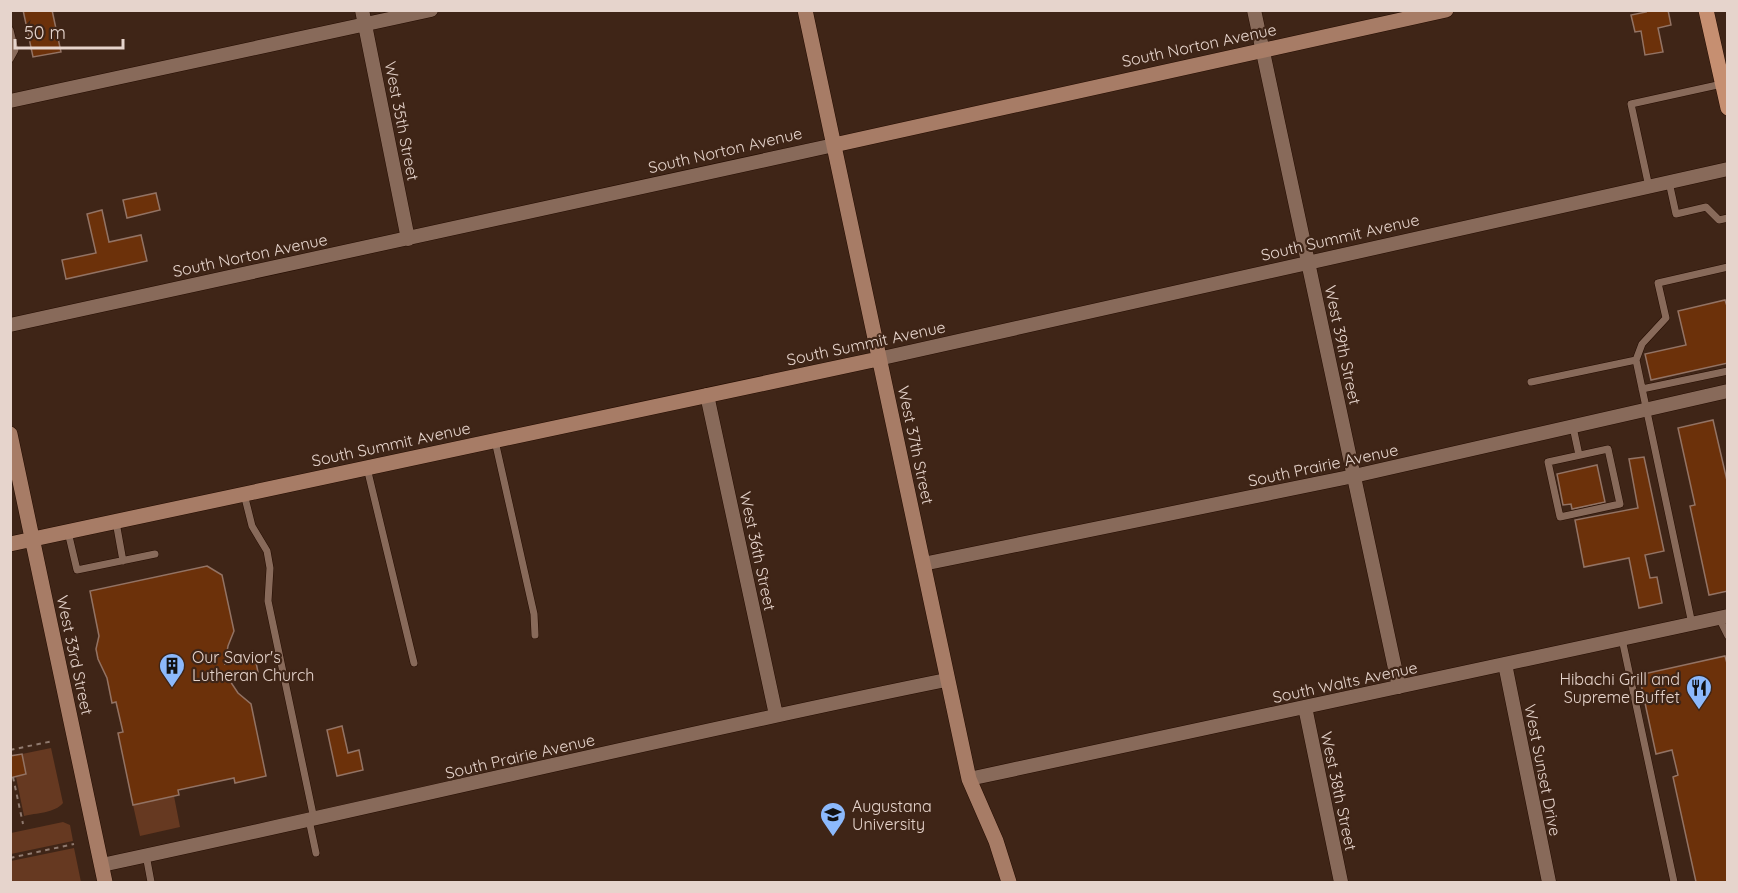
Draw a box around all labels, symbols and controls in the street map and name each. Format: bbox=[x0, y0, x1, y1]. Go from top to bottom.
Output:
scale bar bbox=[15, 12, 123, 50]
street label: South Norton Avenue bbox=[1120, 19, 1278, 71]
text: 50 m bbox=[24, 21, 66, 44]
street label: West 35th Street bbox=[381, 60, 423, 182]
street label: South Norton Avenue bbox=[646, 123, 804, 177]
street label: South Summit Avenue bbox=[1259, 209, 1421, 265]
street label: South Norton Avenue bbox=[171, 229, 329, 281]
street label: West 39th Street bbox=[1321, 284, 1365, 406]
street label: South Summit Avenue bbox=[785, 316, 947, 370]
street label: West 37th Street bbox=[894, 384, 938, 506]
street label: South Summit Avenue bbox=[310, 417, 472, 471]
street label: South Prairie Avenue bbox=[1246, 439, 1400, 491]
street label: West 36th Street bbox=[736, 490, 780, 612]
street label: West 33rd Street bbox=[53, 593, 97, 717]
place label: Our Savior's Lutheran Church bbox=[192, 647, 314, 685]
building icon: Our Savior's Lutheran Church bbox=[157, 651, 187, 689]
street label: South Walts Avenue bbox=[1271, 657, 1419, 707]
place label: Hibachi Grill and Supreme Buffet bbox=[1559, 669, 1680, 707]
restaurant icon: Hibachi Grill and Supreme Buffet bbox=[1684, 673, 1714, 711]
street label: West Sunset Drive bbox=[1520, 702, 1566, 838]
street label: South Prairie Avenue bbox=[443, 729, 597, 783]
street label: West 38th Street bbox=[1317, 730, 1361, 852]
place label: Augustana University bbox=[852, 796, 932, 834]
school or university icon: Augustana University bbox=[818, 800, 848, 838]

